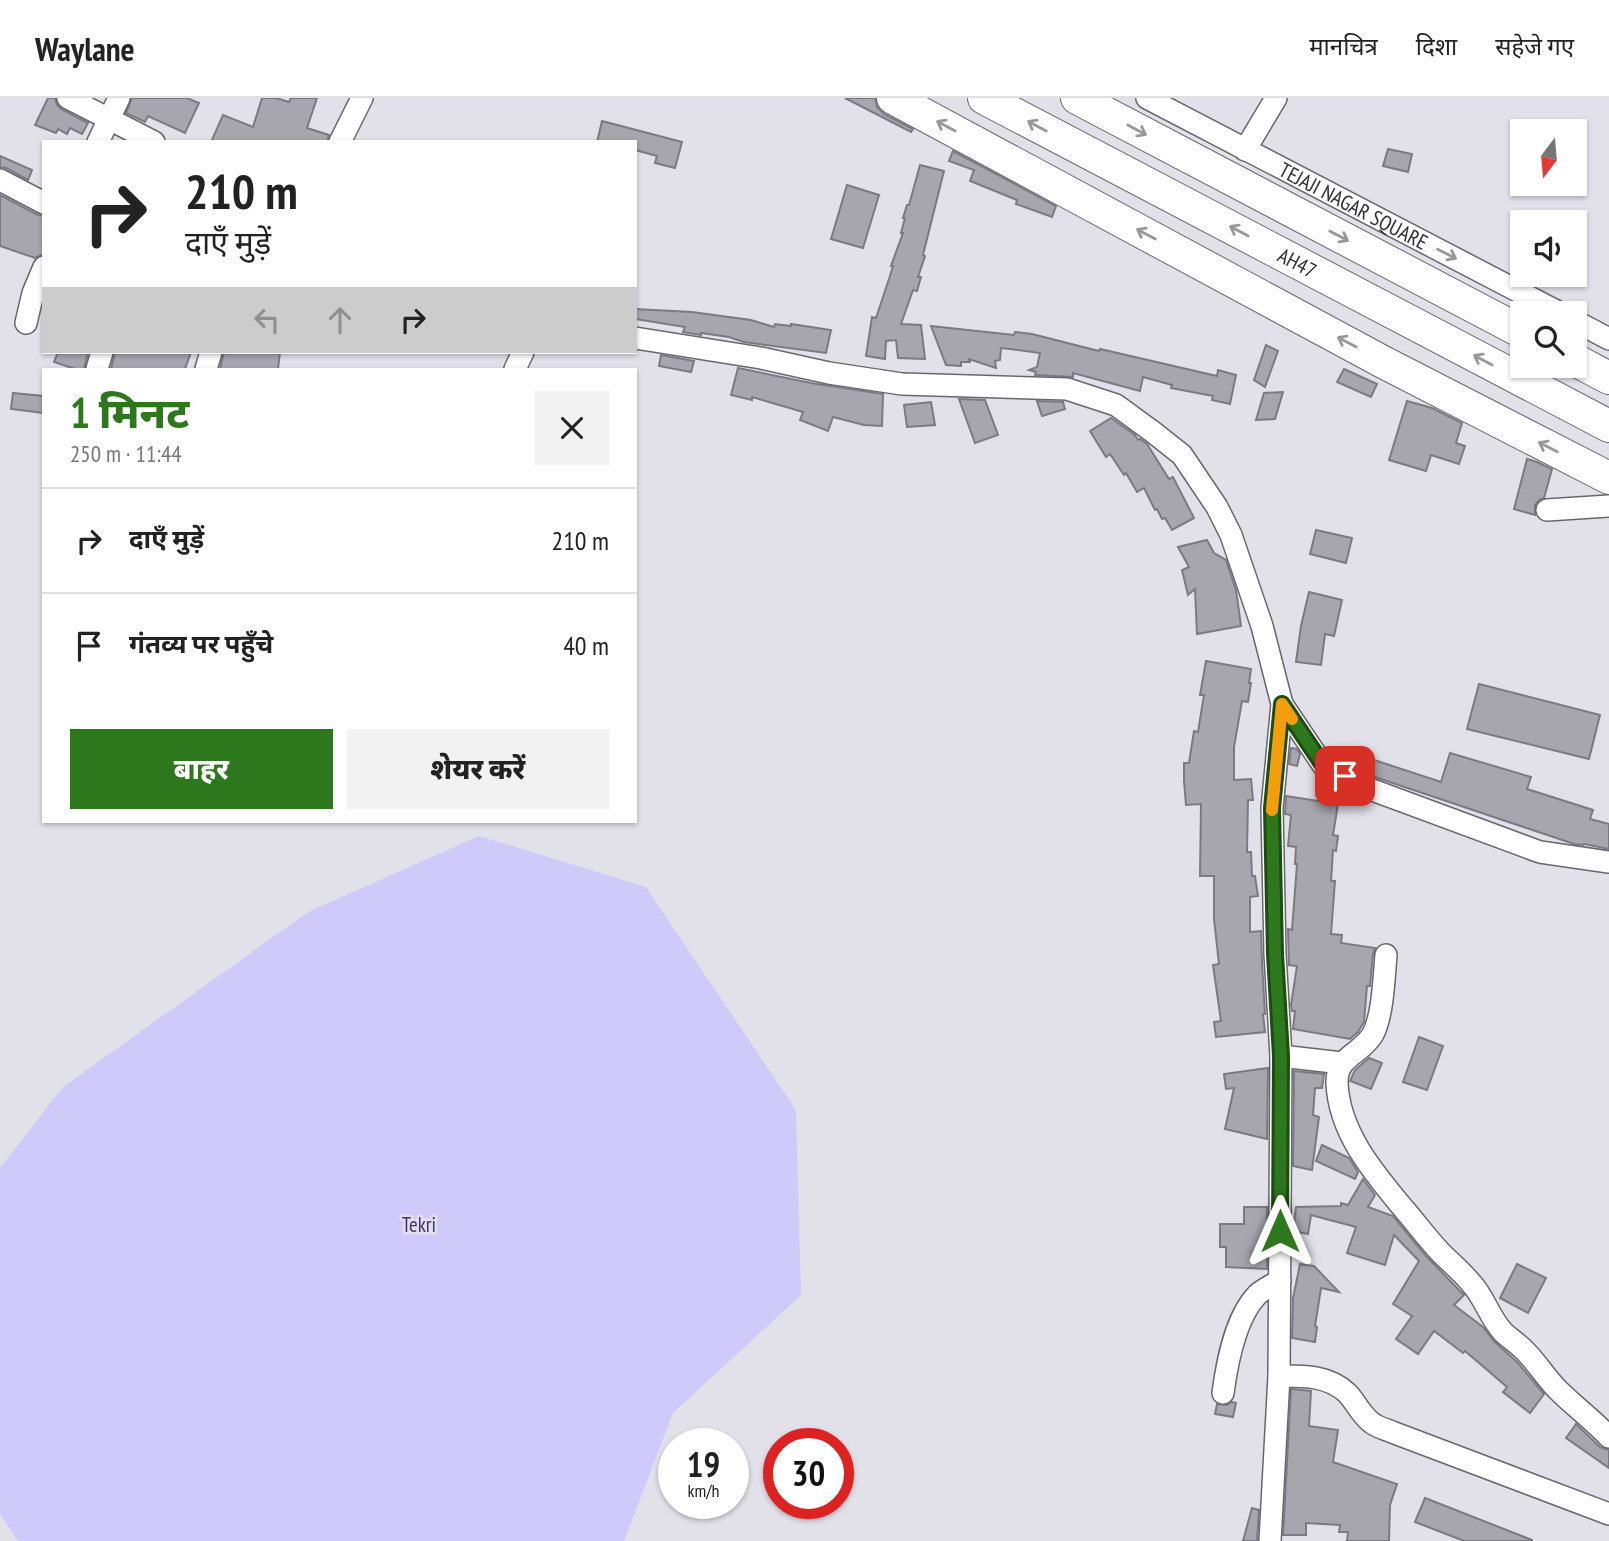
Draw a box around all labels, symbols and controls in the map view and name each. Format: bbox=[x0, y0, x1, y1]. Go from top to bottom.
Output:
text: Waylane bbox=[35, 27, 135, 70]
text: मानचित्र bbox=[1309, 31, 1378, 62]
text: दिशा bbox=[1416, 31, 1457, 62]
text: सहेजे गए bbox=[1495, 31, 1574, 62]
one-way arrow bbox=[936, 119, 957, 133]
one-way arrow bbox=[1027, 119, 1048, 132]
north arrow bbox=[1510, 119, 1587, 196]
map controls bbox=[1510, 119, 1587, 378]
one-way arrow bbox=[1126, 123, 1147, 137]
street label: TEJAJI NAGAR SQUARE bbox=[1275, 156, 1433, 255]
text: 210 m bbox=[185, 159, 298, 223]
icon: right bbox=[70, 168, 161, 259]
button: sound bbox=[1510, 210, 1587, 287]
text: दाएँ मुड़ें bbox=[185, 221, 271, 263]
one-way arrow bbox=[1229, 224, 1249, 238]
one-way arrow bbox=[1137, 227, 1157, 241]
one-way arrow bbox=[1328, 229, 1348, 243]
street label: AH47 bbox=[1273, 241, 1321, 284]
one-way arrow bbox=[1436, 248, 1456, 262]
icon: left bbox=[248, 301, 286, 339]
icon: ahead bbox=[321, 301, 359, 339]
icon: right bbox=[394, 301, 432, 339]
button: search bbox=[1510, 301, 1587, 378]
one-way arrow bbox=[1337, 335, 1357, 349]
one-way arrow bbox=[1474, 352, 1494, 366]
text: 1 मिनट bbox=[70, 385, 189, 440]
button: close bbox=[535, 391, 609, 465]
text: 250 m · 11:44 bbox=[70, 439, 182, 468]
one-way arrow bbox=[1538, 439, 1559, 453]
icon: right bbox=[70, 522, 108, 560]
text: दाएँ मुड़ें bbox=[129, 522, 204, 555]
text: 210 m bbox=[551, 524, 609, 557]
icon: arrive bbox=[70, 627, 108, 665]
text: गंतव्य पर पहुँचे bbox=[129, 627, 273, 660]
text: 40 m bbox=[563, 629, 609, 662]
button: बाहर bbox=[70, 729, 333, 809]
button: शेयर करें bbox=[347, 729, 609, 809]
pin bbox=[1315, 746, 1375, 806]
icon: arrive bbox=[1326, 757, 1364, 795]
position arrow bbox=[1243, 1194, 1317, 1268]
park label: Tekri bbox=[402, 1211, 436, 1238]
speed limit sign: 30 bbox=[763, 1428, 854, 1519]
text: 19 bbox=[687, 1441, 720, 1487]
text: km/h bbox=[688, 1479, 719, 1502]

